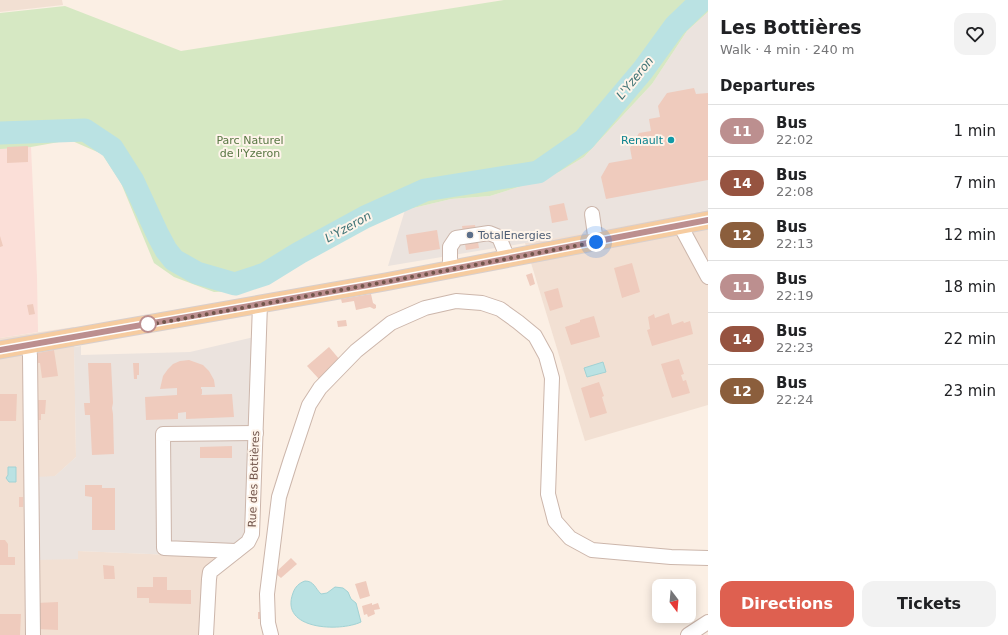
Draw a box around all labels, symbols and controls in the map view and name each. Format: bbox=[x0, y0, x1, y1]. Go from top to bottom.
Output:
button: heart bbox=[954, 13, 996, 55]
text: Les Bottières bbox=[720, 16, 862, 38]
text: Walk · 4 min · 240 m bbox=[720, 42, 854, 57]
water label: L'Yzeron bbox=[614, 54, 656, 102]
text: Departures bbox=[720, 77, 815, 95]
text: Bus bbox=[776, 114, 807, 132]
text: 1 min bbox=[953, 122, 996, 140]
text: 11 bbox=[732, 123, 752, 139]
text: 22:02 bbox=[776, 132, 813, 147]
park label: Parc Naturel de l'Yzeron bbox=[216, 134, 284, 160]
place label: Renault bbox=[621, 134, 664, 147]
marker: Renault bbox=[666, 135, 676, 145]
text: Bus bbox=[776, 166, 807, 184]
text: 7 min bbox=[953, 174, 996, 192]
text: 14 bbox=[732, 175, 752, 191]
text: 22:08 bbox=[776, 184, 813, 199]
water label: L'Yzeron bbox=[322, 209, 374, 245]
text: Bus bbox=[776, 218, 807, 236]
text: 12 min bbox=[944, 226, 996, 244]
text: 12 bbox=[732, 227, 752, 243]
place label: TotalEnergies bbox=[477, 229, 552, 242]
marker: TotalEnergies bbox=[465, 230, 475, 240]
your location bbox=[586, 232, 606, 252]
text: 22:13 bbox=[776, 236, 813, 251]
text: Bus bbox=[776, 270, 807, 288]
text: 18 min bbox=[944, 278, 996, 296]
text: 11 bbox=[732, 279, 752, 295]
text: 22:19 bbox=[776, 288, 813, 303]
unlabelled marker bbox=[139, 315, 157, 333]
text: Bus bbox=[776, 322, 807, 340]
text: 22 min bbox=[944, 330, 996, 348]
text: 14 bbox=[732, 331, 752, 347]
text: 22:23 bbox=[776, 340, 813, 355]
text: Bus bbox=[776, 374, 807, 392]
text: 23 min bbox=[944, 382, 996, 400]
text: 12 bbox=[732, 383, 752, 399]
text: 22:24 bbox=[776, 392, 813, 407]
street label: Rue des Bottières bbox=[246, 430, 262, 528]
north arrow bbox=[652, 579, 696, 623]
map controls bbox=[652, 579, 696, 623]
button: Directions bbox=[720, 581, 854, 627]
button: Tickets bbox=[862, 581, 996, 627]

